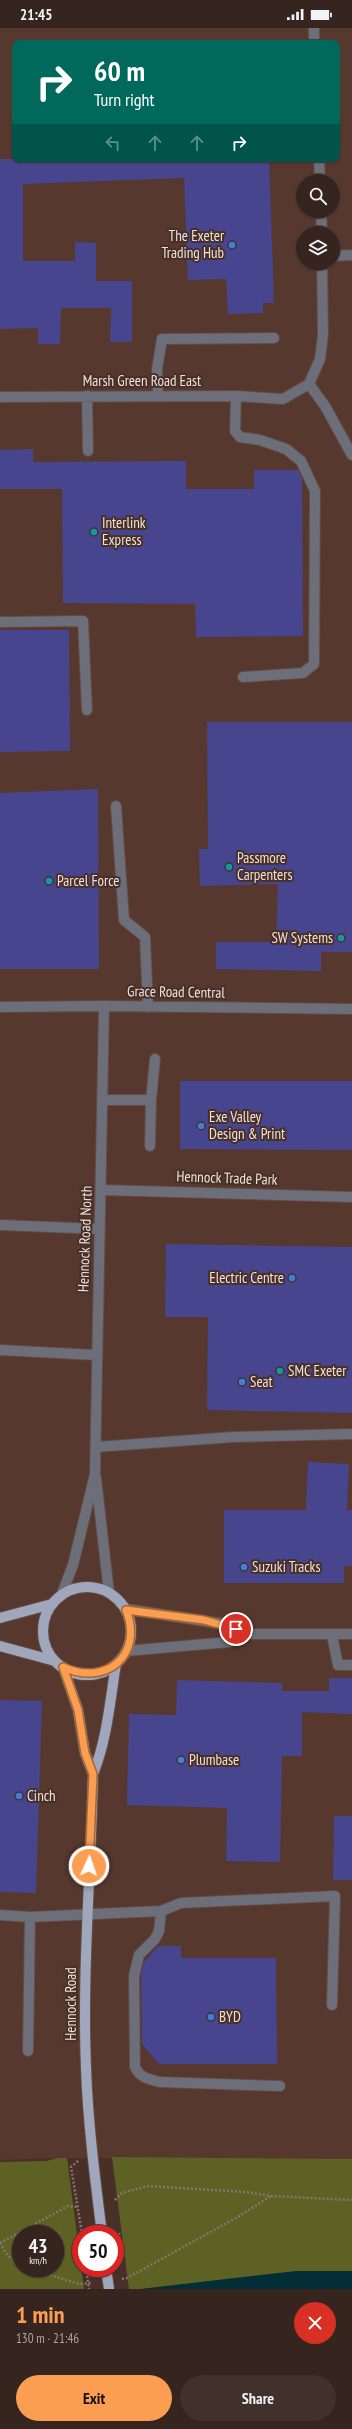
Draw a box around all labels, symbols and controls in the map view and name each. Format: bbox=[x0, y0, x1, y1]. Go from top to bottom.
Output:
text: 21:45 bbox=[20, 5, 52, 24]
text: 60 m bbox=[94, 52, 145, 89]
icon: right bbox=[28, 56, 80, 108]
text: Turn right bbox=[94, 88, 154, 111]
icon: left bbox=[102, 132, 124, 154]
icon: ahead bbox=[144, 132, 166, 154]
icon: ahead bbox=[186, 132, 208, 154]
icon: right bbox=[228, 132, 250, 154]
map controls bbox=[296, 174, 340, 270]
button: search bbox=[296, 174, 340, 218]
place label: The Exeter Trading Hub bbox=[161, 226, 225, 262]
button: layers bbox=[296, 226, 340, 270]
marker: The Exeter Trading Hub bbox=[227, 240, 237, 250]
street label: Marsh Green Road East bbox=[83, 371, 201, 390]
place label: Interlink Express bbox=[102, 513, 146, 549]
marker: Interlink Express bbox=[89, 527, 99, 537]
place label: Passmore Carpenters bbox=[237, 848, 292, 884]
marker: Passmore Carpenters bbox=[224, 862, 234, 872]
place label: Parcel Force bbox=[57, 871, 120, 890]
marker: Parcel Force bbox=[44, 876, 54, 886]
place label: SW Systems bbox=[271, 928, 333, 947]
marker: SW Systems bbox=[336, 933, 346, 943]
street label: Grace Road Central bbox=[127, 981, 226, 1002]
place label: Exe Valley Design & Print bbox=[209, 1107, 285, 1143]
marker: Exe Valley Design & Print bbox=[196, 1121, 206, 1131]
street label: Hennock Trade Park bbox=[176, 1166, 278, 1189]
street label: Hennock Road North bbox=[73, 1185, 96, 1292]
place label: Electric Centre bbox=[209, 1268, 284, 1287]
marker: Electric Centre bbox=[287, 1273, 297, 1283]
place label: SMC Exeter bbox=[288, 1361, 347, 1380]
marker: SMC Exeter bbox=[275, 1366, 285, 1376]
place label: Seat bbox=[250, 1372, 273, 1391]
marker: Seat bbox=[237, 1377, 247, 1387]
place label: Suzuki Tracks bbox=[252, 1557, 320, 1576]
marker: Suzuki Tracks bbox=[239, 1562, 249, 1572]
pin bbox=[219, 1612, 253, 1646]
icon: arrive bbox=[225, 1618, 247, 1640]
place label: Plumbase bbox=[189, 1750, 239, 1769]
marker: Plumbase bbox=[176, 1755, 186, 1765]
place label: Cinch bbox=[27, 1786, 56, 1805]
marker: Cinch bbox=[14, 1791, 24, 1801]
position arrow bbox=[68, 1845, 110, 1887]
street label: Hennock Road bbox=[61, 1967, 80, 2041]
place label: BYD bbox=[219, 2007, 241, 2026]
marker: BYD bbox=[206, 2012, 216, 2022]
speed limit sign: 50 bbox=[72, 2225, 124, 2277]
text: 43 bbox=[28, 2233, 48, 2259]
text: km/h bbox=[29, 2254, 47, 2267]
text: 1 min bbox=[16, 2299, 64, 2330]
button: close bbox=[294, 2302, 336, 2344]
text: 130 m · 21:46 bbox=[16, 2330, 79, 2347]
button: Exit bbox=[16, 2375, 172, 2421]
button: Share bbox=[180, 2375, 336, 2421]

